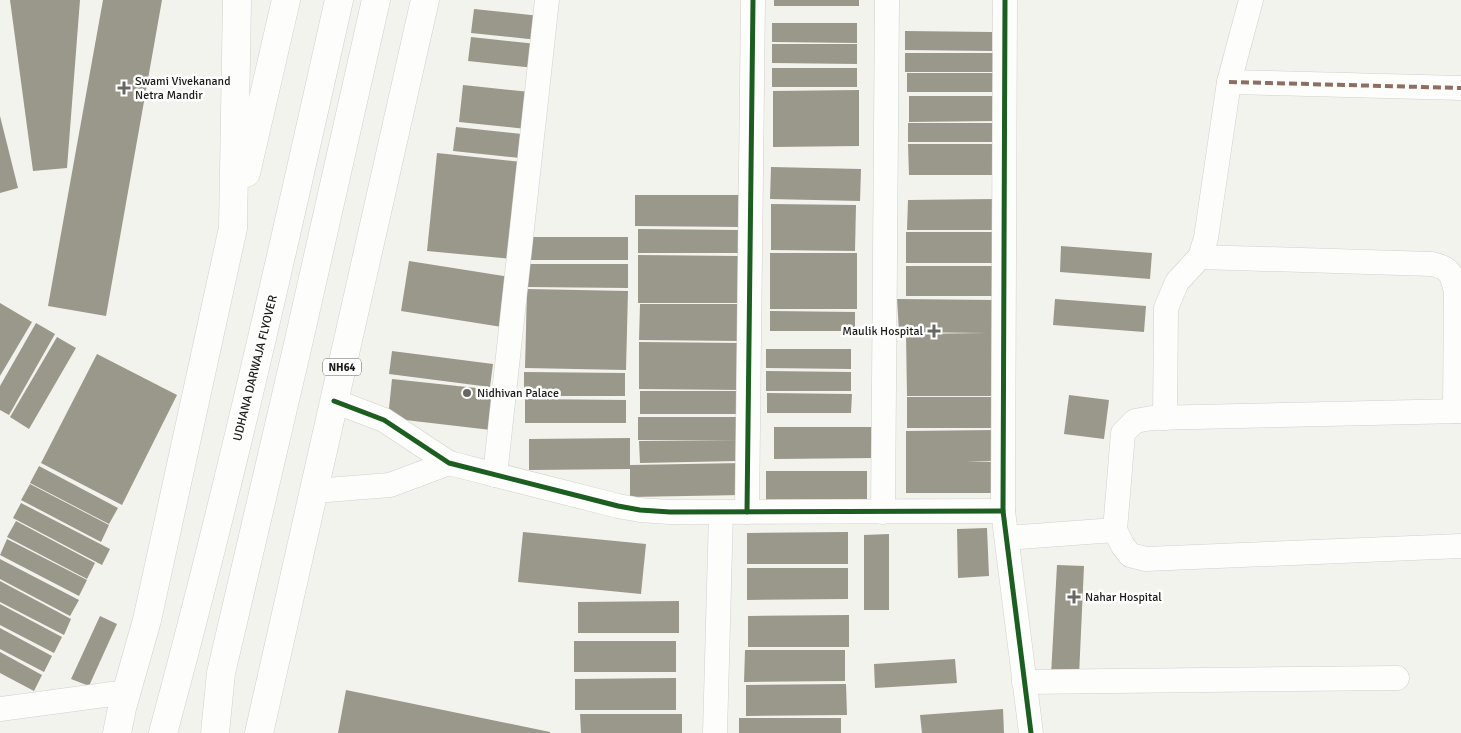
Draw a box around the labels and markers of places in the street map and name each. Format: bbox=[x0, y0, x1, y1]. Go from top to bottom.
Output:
place label: Swami Vivekanand Netra Mandir bbox=[135, 74, 231, 103]
marker: Swami Vivekanand Netra Mandir bbox=[117, 81, 131, 95]
place label: Maulik Hospital bbox=[842, 324, 923, 339]
marker: Maulik Hospital bbox=[927, 324, 941, 338]
place label: Nidhivan Palace bbox=[477, 386, 559, 401]
marker: Nidhivan Palace bbox=[461, 387, 473, 399]
marker: Nahar Hospital bbox=[1067, 590, 1081, 604]
place label: Nahar Hospital bbox=[1085, 590, 1162, 605]

